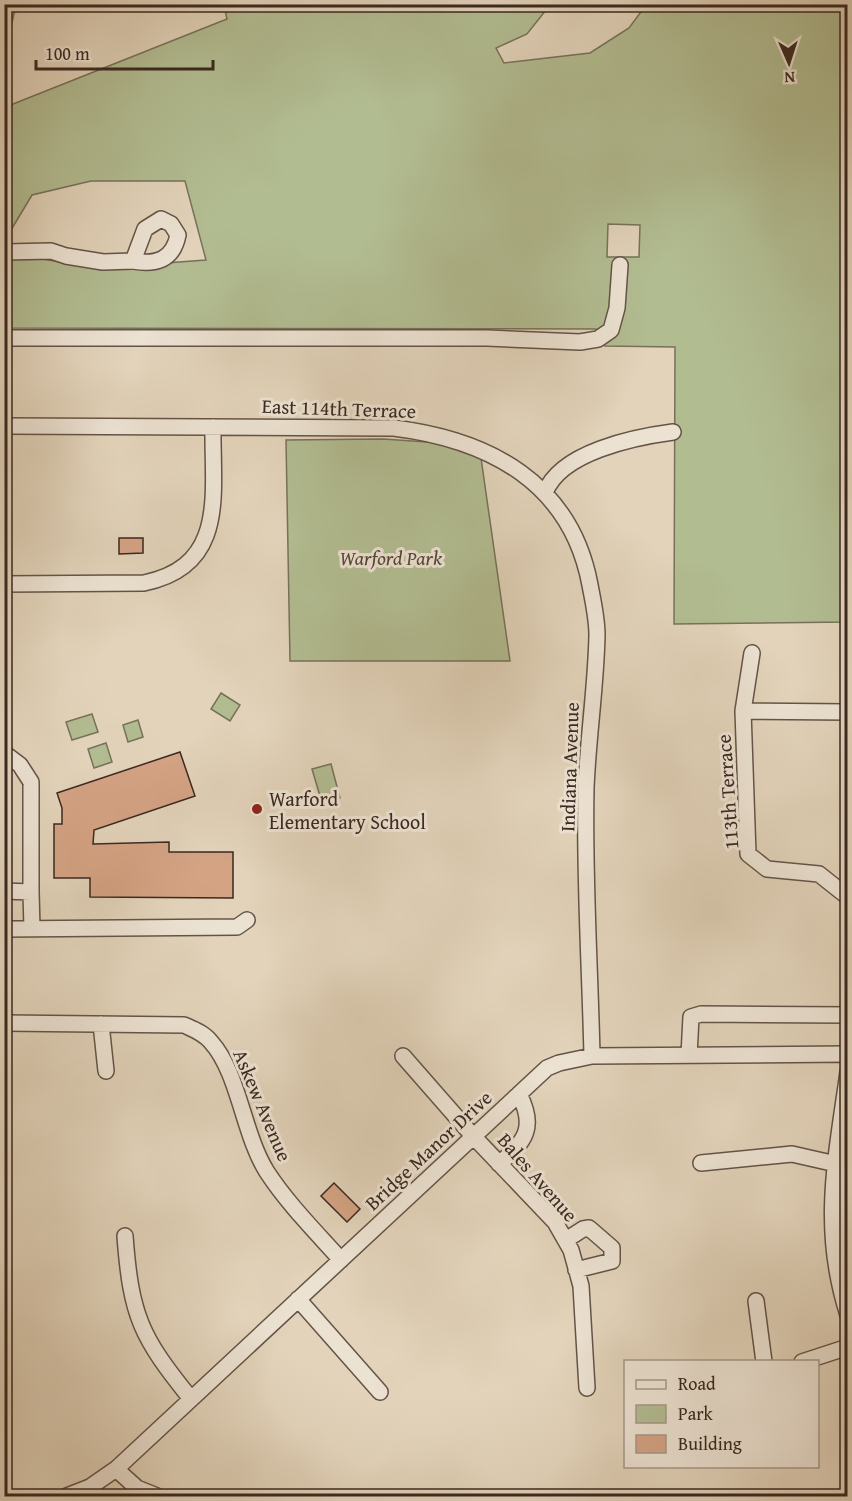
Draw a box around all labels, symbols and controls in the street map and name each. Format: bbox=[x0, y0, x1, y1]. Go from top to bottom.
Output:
scale bar bbox=[36, 33, 213, 71]
north arrow bbox=[759, 33, 819, 93]
text: 100 m bbox=[45, 40, 90, 67]
text: N bbox=[784, 66, 796, 90]
street label: East 114th Terrace bbox=[261, 391, 417, 425]
park label: Warford Park bbox=[340, 543, 443, 572]
street label: Indiana Avenue bbox=[552, 702, 586, 832]
street label: 113th Terrace bbox=[709, 733, 745, 851]
place label: Warford Elementary School bbox=[269, 784, 426, 836]
marker: Warford Elementary School bbox=[250, 802, 264, 816]
street label: Askew Avenue bbox=[226, 1044, 300, 1166]
street label: Bridge Manor Drive bbox=[358, 1083, 498, 1217]
street label: Bales Avenue bbox=[491, 1126, 585, 1228]
legend bbox=[624, 1360, 819, 1468]
text: Road bbox=[678, 1370, 716, 1397]
text: Park bbox=[678, 1400, 714, 1427]
text: Building bbox=[678, 1430, 742, 1457]

